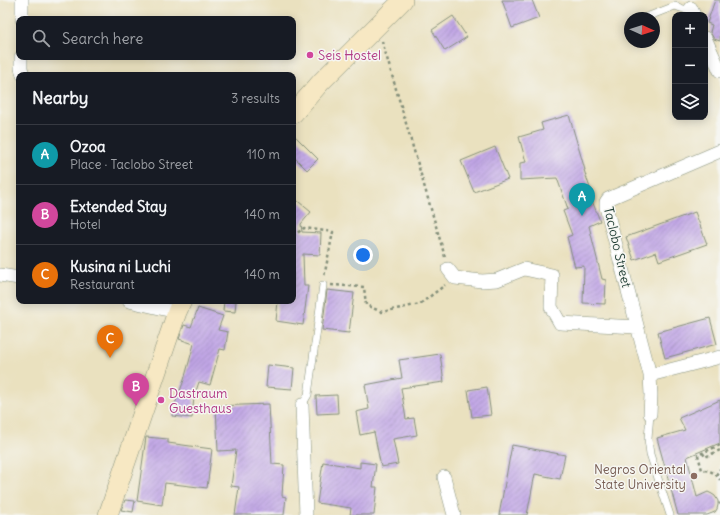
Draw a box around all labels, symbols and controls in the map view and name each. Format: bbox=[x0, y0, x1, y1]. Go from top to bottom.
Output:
north arrow bbox=[624, 12, 660, 48]
map controls bbox=[672, 12, 708, 120]
button: + bbox=[672, 12, 708, 48]
search box bbox=[16, 16, 296, 60]
icon: search bbox=[30, 27, 52, 49]
text: Search here bbox=[62, 29, 143, 48]
place label: Seis Hostel bbox=[318, 47, 381, 64]
button: − bbox=[672, 48, 708, 84]
marker: Seis Hostel bbox=[305, 50, 315, 60]
button: layers bbox=[672, 84, 708, 120]
text: Nearby bbox=[32, 87, 88, 109]
text: 3 results bbox=[231, 90, 280, 107]
text: Ozoa bbox=[70, 137, 106, 156]
text: A bbox=[41, 146, 49, 163]
text: 110 m bbox=[247, 146, 280, 163]
text: Place · Taclobo Street bbox=[70, 156, 193, 173]
pin: A bbox=[569, 183, 595, 216]
text: Extended Stay bbox=[70, 197, 167, 216]
street label: Taclobo Street bbox=[600, 205, 635, 290]
text: B bbox=[41, 206, 49, 223]
text: 140 m bbox=[244, 206, 280, 223]
text: Hotel bbox=[70, 216, 101, 233]
your location bbox=[353, 245, 373, 265]
text: Kusina ni Luchi bbox=[70, 257, 171, 276]
text: C bbox=[41, 266, 49, 283]
text: 140 m bbox=[244, 266, 280, 283]
text: Restaurant bbox=[70, 276, 135, 293]
pin: C bbox=[97, 325, 123, 358]
pin: B bbox=[123, 373, 149, 406]
place label: Dastraum Guesthaus bbox=[169, 385, 232, 417]
marker: Dastraum Guesthaus bbox=[156, 395, 166, 405]
place label: Negros Oriental State University bbox=[594, 461, 686, 493]
marker: Negros Oriental State University bbox=[689, 471, 699, 481]

